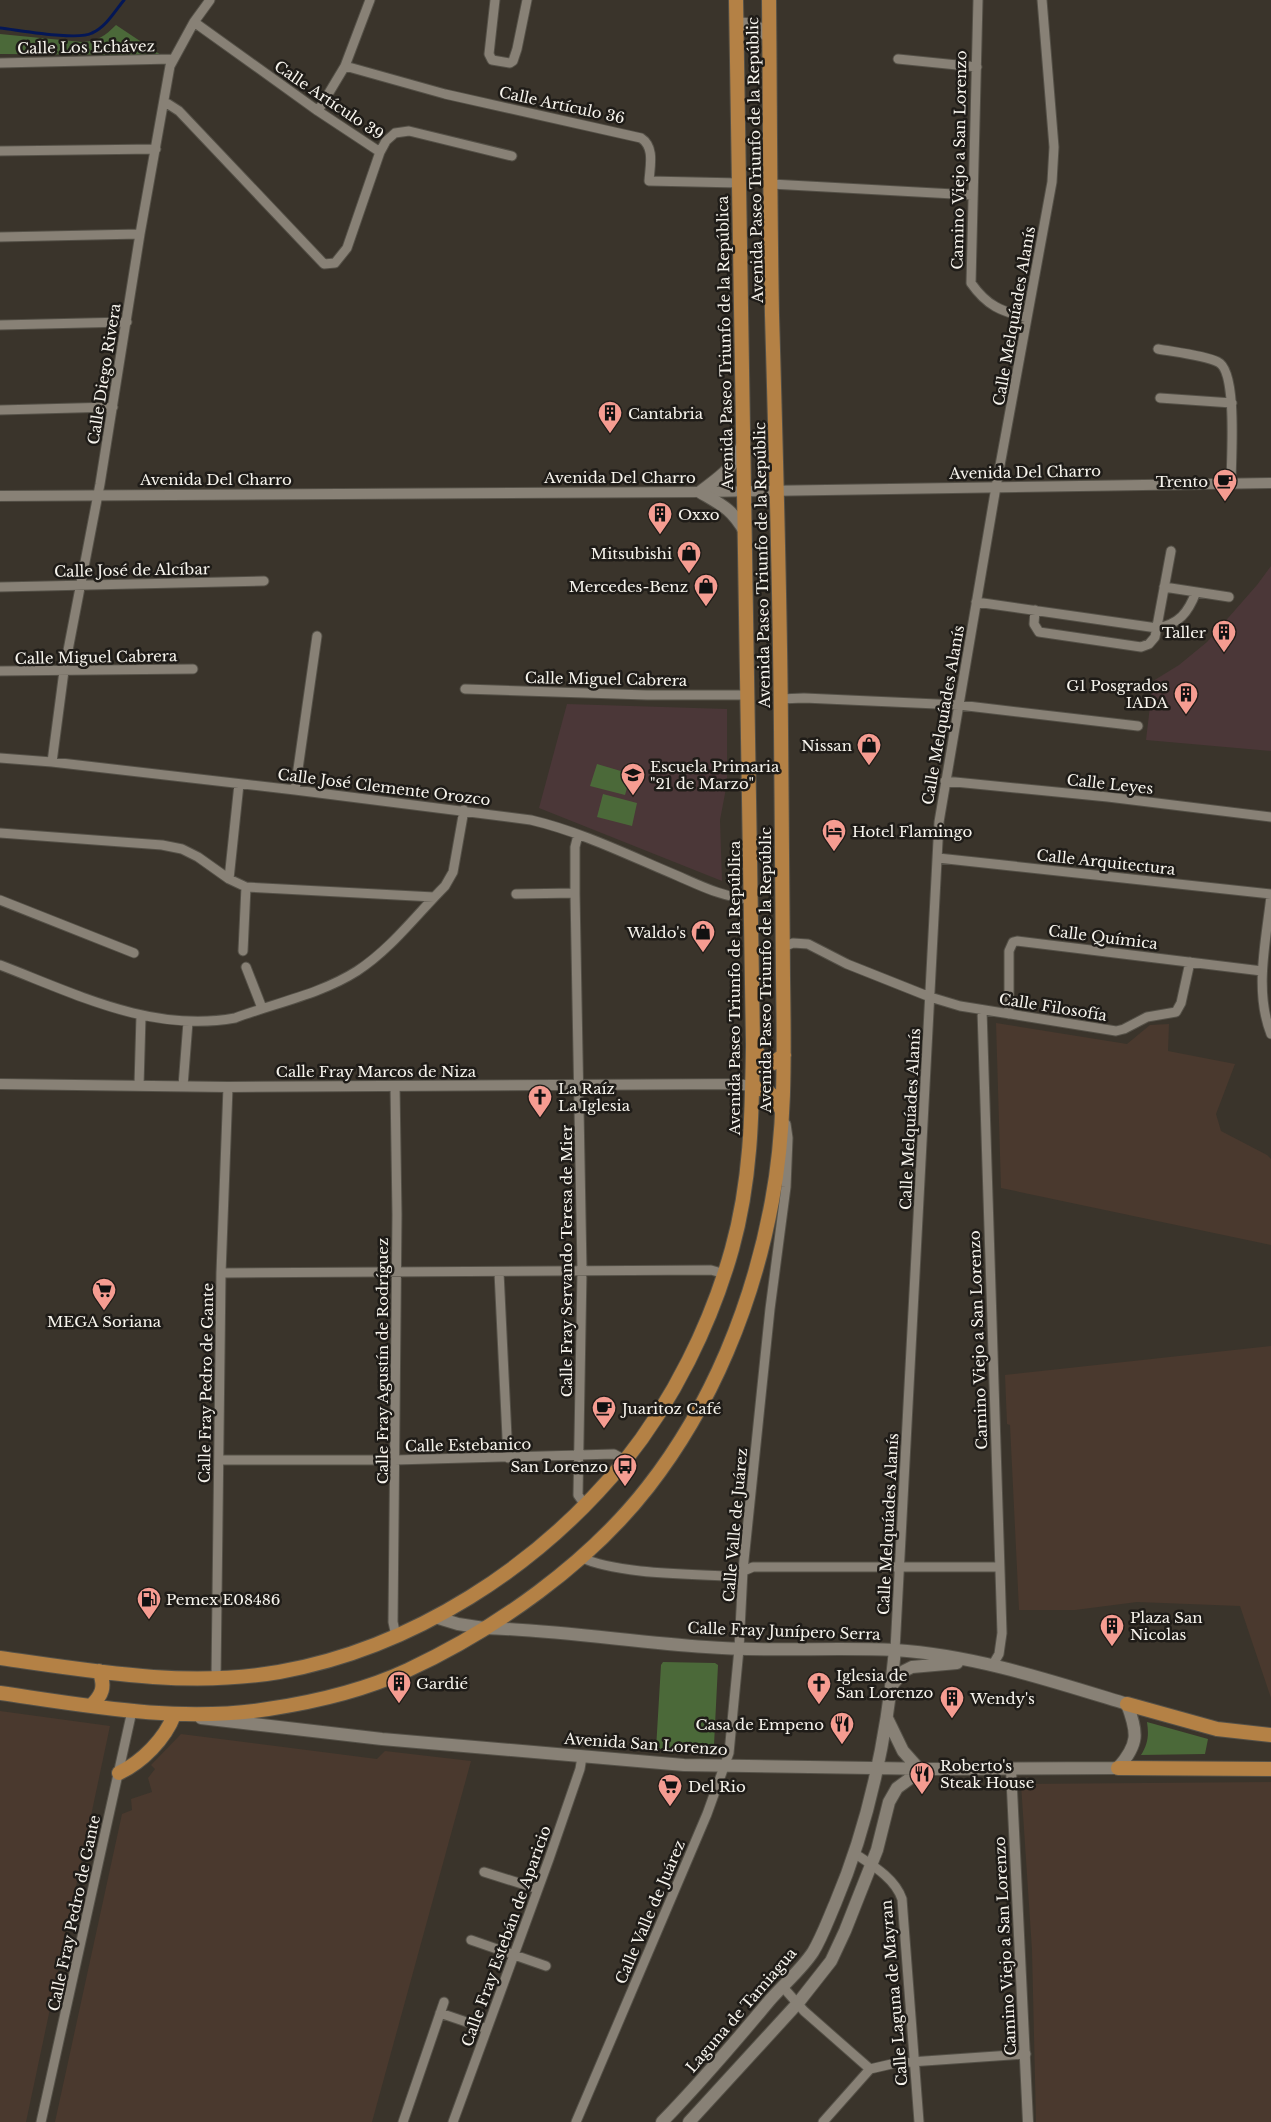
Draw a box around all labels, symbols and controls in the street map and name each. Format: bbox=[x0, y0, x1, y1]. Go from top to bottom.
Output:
street label: Avenida Paseo Triunfo de la Repúblic bbox=[743, 17, 767, 304]
street label: Calle Los Echávez bbox=[17, 36, 155, 58]
street label: Camino Viejo a San Lorenzo bbox=[948, 50, 970, 270]
street label: Calle Artículo 39 bbox=[271, 56, 387, 144]
street label: Calle Artículo 36 bbox=[497, 82, 627, 128]
street label: Avenida Paseo Triunfo de la República bbox=[713, 195, 737, 491]
street label: Calle Melquíades Alanís bbox=[989, 225, 1039, 407]
street label: Calle Diego Rivera bbox=[83, 301, 125, 446]
building icon: Cantabria bbox=[597, 400, 623, 434]
place label: Cantabria bbox=[628, 404, 704, 423]
street label: Avenida Paseo Triunfo de la Repúblic bbox=[750, 422, 774, 709]
street label: Avenida Del Charro bbox=[948, 461, 1101, 483]
street label: Avenida Del Charro bbox=[543, 468, 696, 487]
cafe icon: Trento bbox=[1212, 468, 1238, 502]
street label: Avenida Del Charro bbox=[139, 470, 292, 489]
place label: Trento bbox=[1156, 472, 1208, 491]
building icon: Oxxo bbox=[647, 501, 673, 535]
place label: Oxxo bbox=[678, 505, 720, 524]
shop icon: Mitsubishi bbox=[676, 540, 702, 574]
place label: Mitsubishi bbox=[591, 544, 672, 563]
street label: Calle José de Alcíbar bbox=[54, 559, 211, 581]
shop icon: Mercedes-Benz bbox=[693, 573, 719, 607]
place label: Mercedes-Benz bbox=[569, 577, 688, 596]
building icon: Taller bbox=[1211, 619, 1237, 653]
place label: Taller bbox=[1162, 623, 1207, 642]
street label: Calle Melquíades Alanís bbox=[918, 624, 968, 806]
street label: Calle Miguel Cabrera bbox=[15, 646, 178, 668]
street label: Calle Miguel Cabrera bbox=[525, 668, 688, 690]
place label: G1 Posgrados IADA bbox=[1066, 676, 1168, 712]
building icon: G1 Posgrados IADA bbox=[1173, 681, 1199, 715]
shop icon: Nissan bbox=[856, 732, 882, 766]
place label: Nissan bbox=[801, 736, 852, 755]
place label: Escuela Primaria "21 de Marzo" bbox=[650, 757, 780, 793]
school or university icon: Escuela Primaria "21 de Marzo" bbox=[620, 762, 646, 796]
street label: Calle José Clemente Orozco bbox=[277, 765, 492, 810]
street label: Calle Leyes bbox=[1066, 770, 1154, 798]
hotel icon: Hotel Flamingo bbox=[821, 818, 847, 852]
place label: Hotel Flamingo bbox=[852, 822, 972, 841]
street label: Avenida Paseo Triunfo de la Repúblic bbox=[756, 827, 775, 1114]
street label: Avenida Paseo Triunfo de la República bbox=[725, 840, 744, 1136]
street label: Calle Arquitectura bbox=[1036, 845, 1177, 879]
shop icon: Waldo's bbox=[690, 919, 716, 953]
street label: Calle Química bbox=[1047, 921, 1159, 953]
place label: Waldo's bbox=[626, 923, 686, 942]
street label: Calle Filosofía bbox=[998, 989, 1109, 1025]
street label: Calle Melquíades Alanís bbox=[896, 1027, 924, 1210]
street label: Calle Fray Marcos de Niza bbox=[276, 1062, 477, 1081]
place label: La Raíz La Iglesia bbox=[558, 1079, 631, 1115]
church icon: La Raíz La Iglesia bbox=[527, 1084, 553, 1118]
street label: Calle Fray Servando Teresa de Mier bbox=[557, 1124, 576, 1397]
street label: Camino Viejo a San Lorenzo bbox=[965, 1230, 991, 1450]
street label: Calle Fray Agustín de Rodríguez bbox=[373, 1238, 392, 1484]
supermarket icon: MEGA Soriana bbox=[91, 1277, 117, 1311]
street label: Calle Fray Pedro de Gante bbox=[195, 1283, 217, 1483]
place label: MEGA Soriana bbox=[47, 1312, 162, 1331]
cafe icon: Juaritoz Café bbox=[591, 1395, 617, 1429]
place label: Juaritoz Café bbox=[620, 1399, 721, 1418]
street label: Calle Melquíades Alanís bbox=[874, 1432, 902, 1615]
street label: Calle Estebanico bbox=[405, 1434, 532, 1456]
street label: Calle Valle de Juárez bbox=[719, 1447, 751, 1603]
bus stop icon: San Lorenzo bbox=[612, 1453, 638, 1487]
place label: San Lorenzo bbox=[511, 1457, 608, 1476]
fuel station icon: Pemex E08486 bbox=[136, 1586, 162, 1620]
place label: Pemex E08486 bbox=[166, 1590, 281, 1609]
place label: Plaza San Nicolas bbox=[1130, 1608, 1203, 1644]
building icon: Plaza San Nicolas bbox=[1099, 1613, 1125, 1647]
street label: Calle Fray Junípero Serra bbox=[687, 1618, 882, 1644]
place label: Iglesia de San Lorenzo bbox=[836, 1666, 934, 1702]
building icon: Gardié bbox=[386, 1670, 412, 1704]
church icon: Iglesia de San Lorenzo bbox=[806, 1671, 832, 1705]
place label: Gardié bbox=[416, 1674, 468, 1693]
building icon: Wendy's bbox=[939, 1685, 965, 1719]
place label: Wendy's bbox=[969, 1689, 1035, 1708]
restaurant icon: Casa de Empeno bbox=[829, 1711, 855, 1745]
place label: Casa de Empeno bbox=[695, 1715, 824, 1734]
street label: Avenida San Lorenzo bbox=[563, 1729, 728, 1759]
place label: Roberto's Steak House bbox=[940, 1756, 1034, 1792]
restaurant icon: Roberto's Steak House bbox=[909, 1761, 935, 1795]
supermarket icon: Del Rio bbox=[657, 1773, 683, 1807]
place label: Del Rio bbox=[688, 1777, 746, 1796]
street label: Calle Fray Pedro de Gante bbox=[44, 1813, 104, 2013]
street label: Calle Fray Estebán de Aparicio bbox=[457, 1823, 555, 2049]
street label: Camino Viejo a San Lorenzo bbox=[990, 1836, 1020, 2056]
street label: Calle Valle de Juárez bbox=[611, 1837, 689, 1987]
street label: Calle Laguna de Mayran bbox=[876, 1899, 912, 2087]
street label: Laguna de Tamiagua bbox=[682, 1943, 801, 2076]

